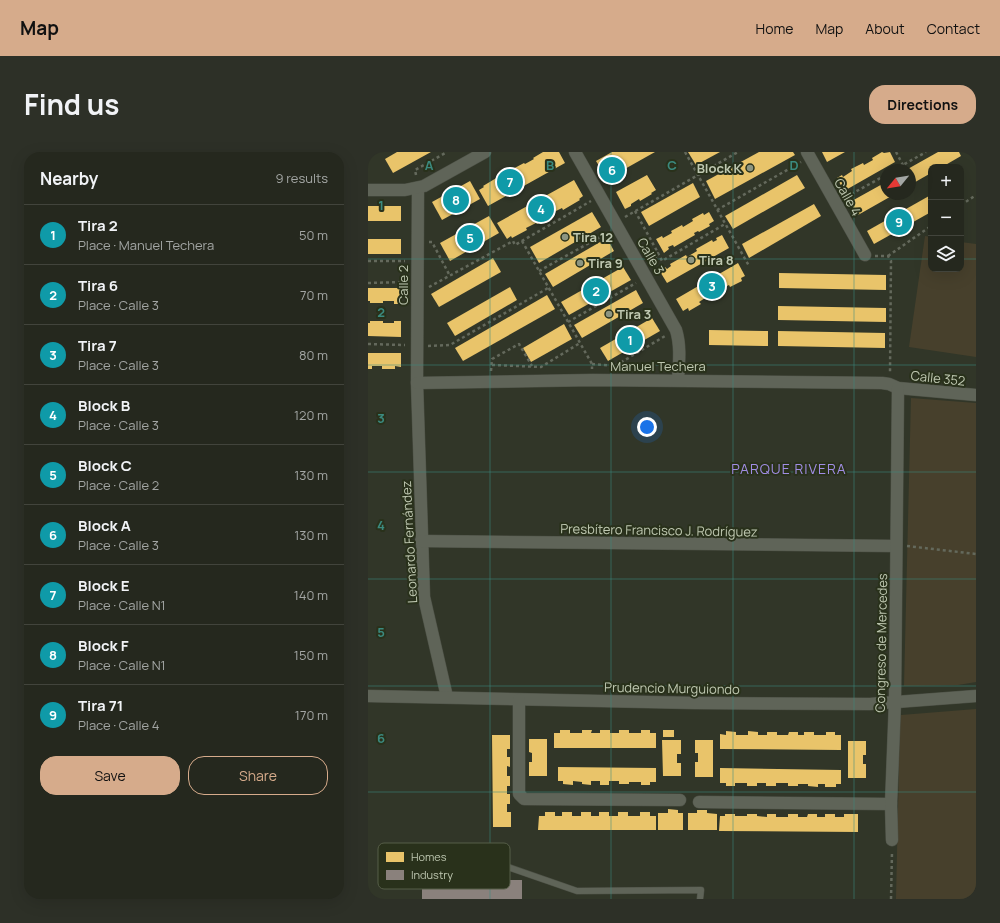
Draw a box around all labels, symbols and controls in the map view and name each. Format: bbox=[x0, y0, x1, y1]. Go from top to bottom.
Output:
text: Map bbox=[20, 15, 59, 41]
text: Home bbox=[756, 19, 793, 38]
text: Map bbox=[815, 19, 843, 38]
text: About bbox=[865, 19, 905, 38]
text: Contact bbox=[927, 19, 980, 38]
text: Find us bbox=[24, 85, 119, 123]
button: Directions bbox=[869, 85, 976, 124]
pin: 6 bbox=[599, 155, 625, 185]
text: A bbox=[425, 156, 434, 174]
text: B bbox=[546, 156, 554, 174]
text: C bbox=[667, 156, 677, 174]
text: D bbox=[789, 156, 799, 174]
place label: Block K bbox=[697, 159, 743, 177]
marker: Block K bbox=[745, 163, 755, 173]
north arrow bbox=[880, 164, 916, 200]
map controls bbox=[928, 164, 964, 272]
button: + bbox=[928, 164, 964, 200]
text: Nearby bbox=[40, 167, 98, 190]
pin: 7 bbox=[497, 167, 523, 197]
text: 9 results bbox=[276, 169, 328, 187]
street label: Calle 4 bbox=[830, 175, 866, 219]
pin: 8 bbox=[443, 185, 469, 215]
pin: 4 bbox=[528, 194, 554, 224]
text: 1 bbox=[378, 196, 384, 214]
button: − bbox=[928, 200, 964, 236]
pin: 9 bbox=[886, 207, 912, 237]
text: Tira 2 bbox=[78, 215, 118, 236]
pin: 5 bbox=[457, 223, 483, 253]
text: 1 bbox=[50, 226, 56, 244]
text: 50 m bbox=[299, 226, 328, 244]
place label: Tira 12 bbox=[573, 228, 613, 246]
marker: Tira 12 bbox=[560, 232, 570, 242]
street label: Calle 3 bbox=[633, 234, 669, 278]
text: Place · Manuel Techera bbox=[78, 236, 214, 254]
button: layers bbox=[928, 236, 964, 272]
place label: Tira 8 bbox=[699, 251, 734, 269]
place label: Tira 9 bbox=[588, 254, 623, 272]
marker: Tira 8 bbox=[686, 255, 696, 265]
marker: Tira 9 bbox=[575, 258, 585, 268]
street label: Calle 2 bbox=[394, 265, 412, 305]
pin: 3 bbox=[699, 271, 725, 301]
text: Tira 6 bbox=[78, 275, 118, 296]
pin: 2 bbox=[583, 276, 609, 306]
text: 2 bbox=[49, 286, 57, 304]
text: 70 m bbox=[300, 286, 328, 304]
text: Place · Calle 3 bbox=[78, 296, 159, 314]
text: 2 bbox=[377, 303, 385, 321]
place label: Tira 3 bbox=[617, 305, 651, 323]
marker: Tira 3 bbox=[604, 309, 614, 319]
pin: 1 bbox=[617, 325, 643, 355]
text: Tira 7 bbox=[78, 335, 117, 356]
text: 3 bbox=[49, 346, 57, 364]
text: 80 m bbox=[299, 346, 328, 364]
text: Place · Calle 3 bbox=[78, 356, 159, 374]
street label: Manuel Techera bbox=[610, 357, 706, 375]
street label: Calle 352 bbox=[910, 366, 966, 390]
text: Block B bbox=[78, 395, 130, 416]
text: 4 bbox=[49, 406, 57, 424]
text: 120 m bbox=[294, 406, 328, 424]
text: 3 bbox=[377, 409, 385, 427]
text: Place · Calle 3 bbox=[78, 416, 159, 434]
your location bbox=[637, 417, 657, 437]
text: Block C bbox=[78, 455, 132, 476]
district label: PARQUE RIVERA bbox=[731, 459, 847, 478]
text: 5 bbox=[49, 466, 57, 484]
text: 130 m bbox=[294, 466, 328, 484]
text: Place · Calle 2 bbox=[78, 476, 159, 494]
street label: Leonardo Fernández bbox=[397, 480, 421, 604]
text: Block A bbox=[78, 515, 131, 536]
text: 4 bbox=[377, 516, 385, 534]
street label: Presbítero Francisco J. Rodríguez bbox=[560, 519, 758, 541]
text: 6 bbox=[49, 526, 57, 544]
text: 130 m bbox=[294, 526, 328, 544]
text: Place · Calle 3 bbox=[78, 536, 159, 554]
street label: Congreso de Mercedes bbox=[871, 573, 891, 713]
text: Block E bbox=[78, 575, 129, 596]
text: 7 bbox=[50, 586, 56, 604]
text: 140 m bbox=[294, 586, 328, 604]
text: Place · Calle N1 bbox=[78, 596, 166, 614]
text: 5 bbox=[377, 623, 385, 641]
text: Block F bbox=[78, 635, 129, 656]
text: 8 bbox=[49, 646, 57, 664]
text: 150 m bbox=[294, 646, 328, 664]
text: Place · Calle N1 bbox=[78, 656, 166, 674]
street label: Prudencio Murguiondo bbox=[604, 678, 740, 698]
text: Tira 71 bbox=[78, 695, 123, 716]
text: 9 bbox=[49, 706, 57, 724]
text: 170 m bbox=[295, 706, 328, 724]
text: Place · Calle 4 bbox=[78, 716, 159, 734]
text: 6 bbox=[377, 729, 385, 747]
button: Save bbox=[40, 756, 180, 795]
button: Share bbox=[188, 756, 328, 795]
legend bbox=[378, 843, 510, 889]
text: Homes bbox=[411, 849, 447, 864]
text: Industry bbox=[411, 867, 453, 882]

